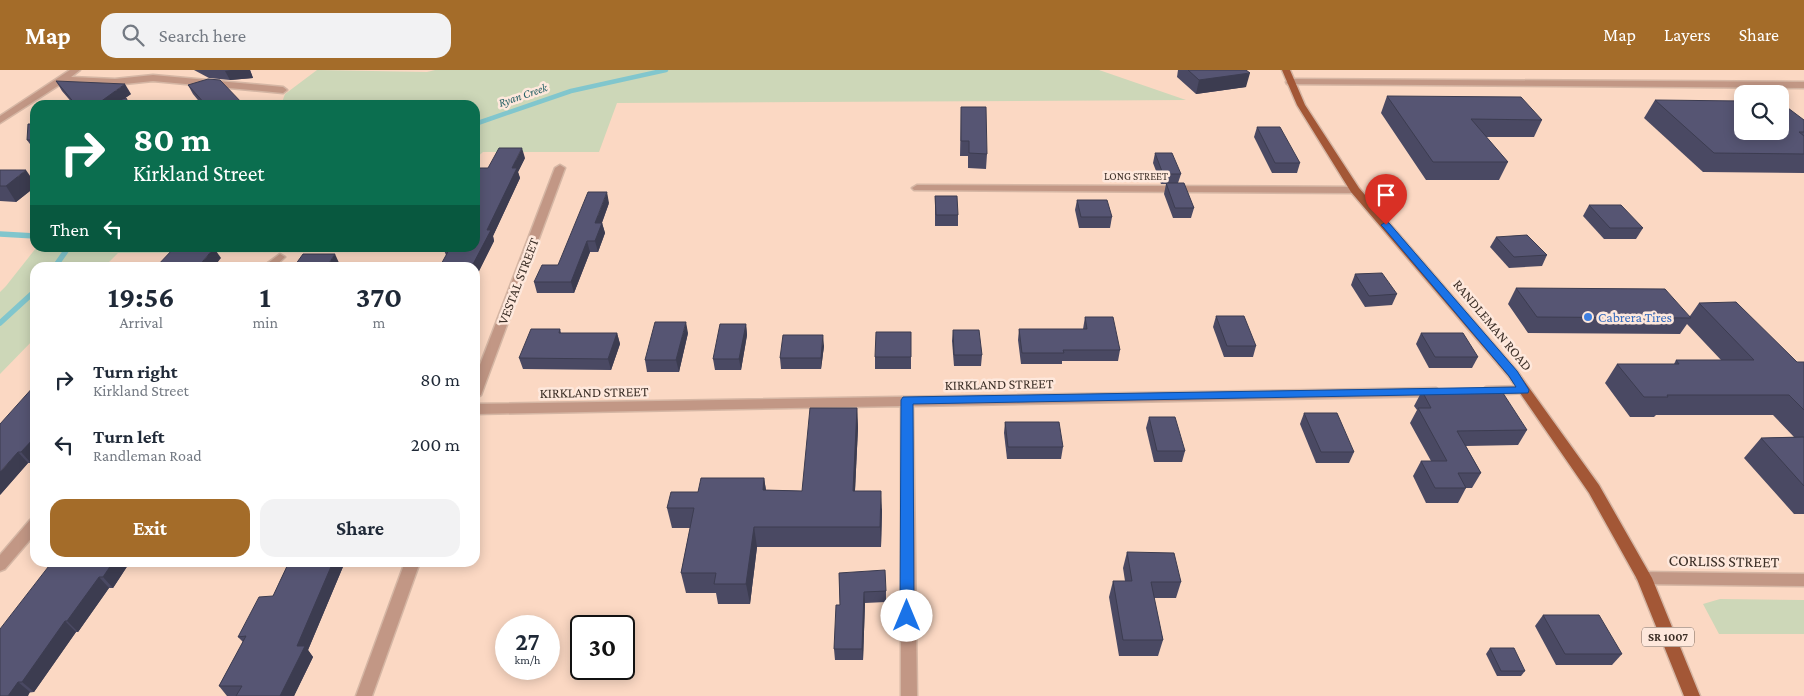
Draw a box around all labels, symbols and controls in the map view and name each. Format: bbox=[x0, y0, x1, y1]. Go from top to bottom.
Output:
search box bbox=[101, 13, 451, 58]
icon: search bbox=[119, 21, 147, 49]
text: Map bbox=[25, 22, 71, 49]
text: Search here bbox=[159, 25, 246, 46]
text: Map bbox=[1603, 25, 1636, 45]
text: Layers bbox=[1664, 25, 1711, 45]
text: Share bbox=[1739, 25, 1779, 45]
water label: Ryan Creek bbox=[497, 80, 550, 110]
map controls bbox=[1734, 85, 1789, 140]
button: search bbox=[1734, 85, 1789, 140]
icon: right bbox=[50, 120, 115, 185]
text: 80 m bbox=[133, 120, 211, 159]
text: Kirkland Street bbox=[133, 161, 265, 186]
street label: LONG STREET bbox=[1104, 170, 1168, 182]
pin bbox=[1365, 174, 1407, 225]
icon: arrive bbox=[1372, 181, 1400, 209]
icon: left bbox=[99, 215, 127, 243]
text: Then bbox=[50, 219, 89, 240]
street label: VESTAL STREET bbox=[494, 235, 542, 327]
street label: RANDLEMAN ROAD bbox=[1450, 276, 1536, 374]
text: 19:56 bbox=[108, 280, 175, 313]
text: 1 bbox=[260, 280, 271, 313]
text: 370 bbox=[356, 280, 402, 313]
place label: Cabrera Tires bbox=[1598, 309, 1672, 325]
marker: Cabrera Tires bbox=[1582, 311, 1594, 323]
text: Arrival bbox=[119, 314, 163, 331]
text: min bbox=[252, 314, 278, 331]
text: m bbox=[373, 314, 385, 331]
text: Turn right bbox=[93, 361, 178, 382]
icon: right bbox=[50, 366, 78, 394]
text: 80 m bbox=[420, 369, 460, 390]
street label: KIRKLAND STREET bbox=[944, 375, 1054, 393]
text: Kirkland Street bbox=[93, 382, 189, 399]
street label: KIRKLAND STREET bbox=[539, 383, 649, 401]
text: Turn left bbox=[93, 426, 165, 447]
icon: left bbox=[50, 431, 78, 459]
text: 200 m bbox=[411, 434, 460, 455]
text: Randleman Road bbox=[93, 447, 202, 464]
button: Exit bbox=[50, 499, 250, 557]
button: Share bbox=[260, 499, 460, 557]
street label: CORLISS STREET bbox=[1668, 552, 1780, 570]
position arrow bbox=[880, 589, 932, 641]
speed limit sign: 30 bbox=[570, 615, 635, 680]
text: 27 bbox=[515, 628, 540, 655]
road number: SR 1007 bbox=[1642, 628, 1694, 646]
text: km/h bbox=[515, 653, 540, 667]

